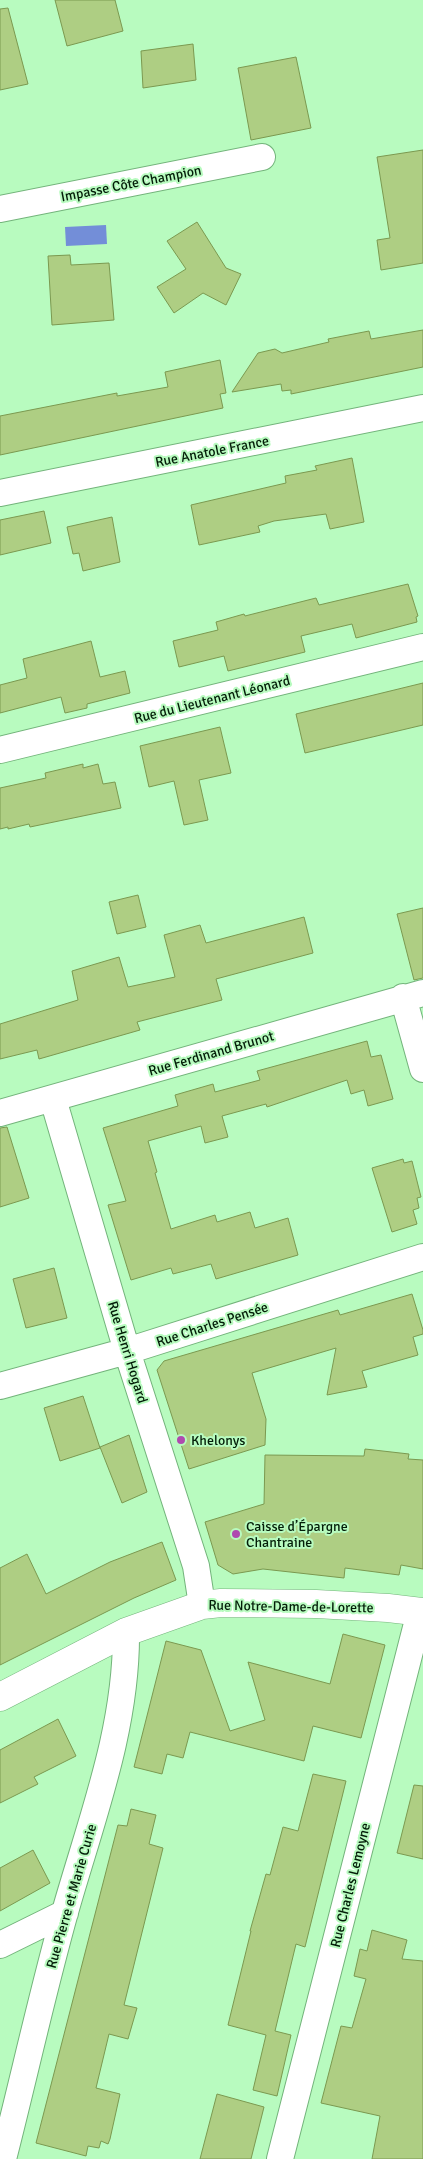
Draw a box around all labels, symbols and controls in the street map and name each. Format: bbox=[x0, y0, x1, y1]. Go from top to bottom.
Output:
street label: Impasse Côte Champion bbox=[59, 162, 203, 205]
street label: Rue Anatole France bbox=[154, 432, 270, 471]
street label: Rue du Lieutenant Léonard bbox=[132, 672, 292, 727]
street label: Rue Ferdinand Brunot bbox=[147, 1027, 276, 1080]
street label: Rue Charles Pensée bbox=[154, 1298, 270, 1351]
street label: Rue Henri Hogard bbox=[104, 1299, 151, 1405]
place label: Khelonys bbox=[191, 1432, 245, 1449]
marker: Khelonys bbox=[175, 1434, 187, 1446]
place label: Caisse d’Épargne Chantraine bbox=[246, 1518, 348, 1551]
marker: Caisse d’Épargne Chantraine bbox=[230, 1528, 242, 1540]
street label: Rue Notre-Dame-de-Lorette bbox=[208, 1597, 374, 1616]
street label: Rue Charles Lemoyne bbox=[327, 1821, 374, 1949]
street label: Rue Pierre et Marie Curie bbox=[43, 1822, 100, 1970]

